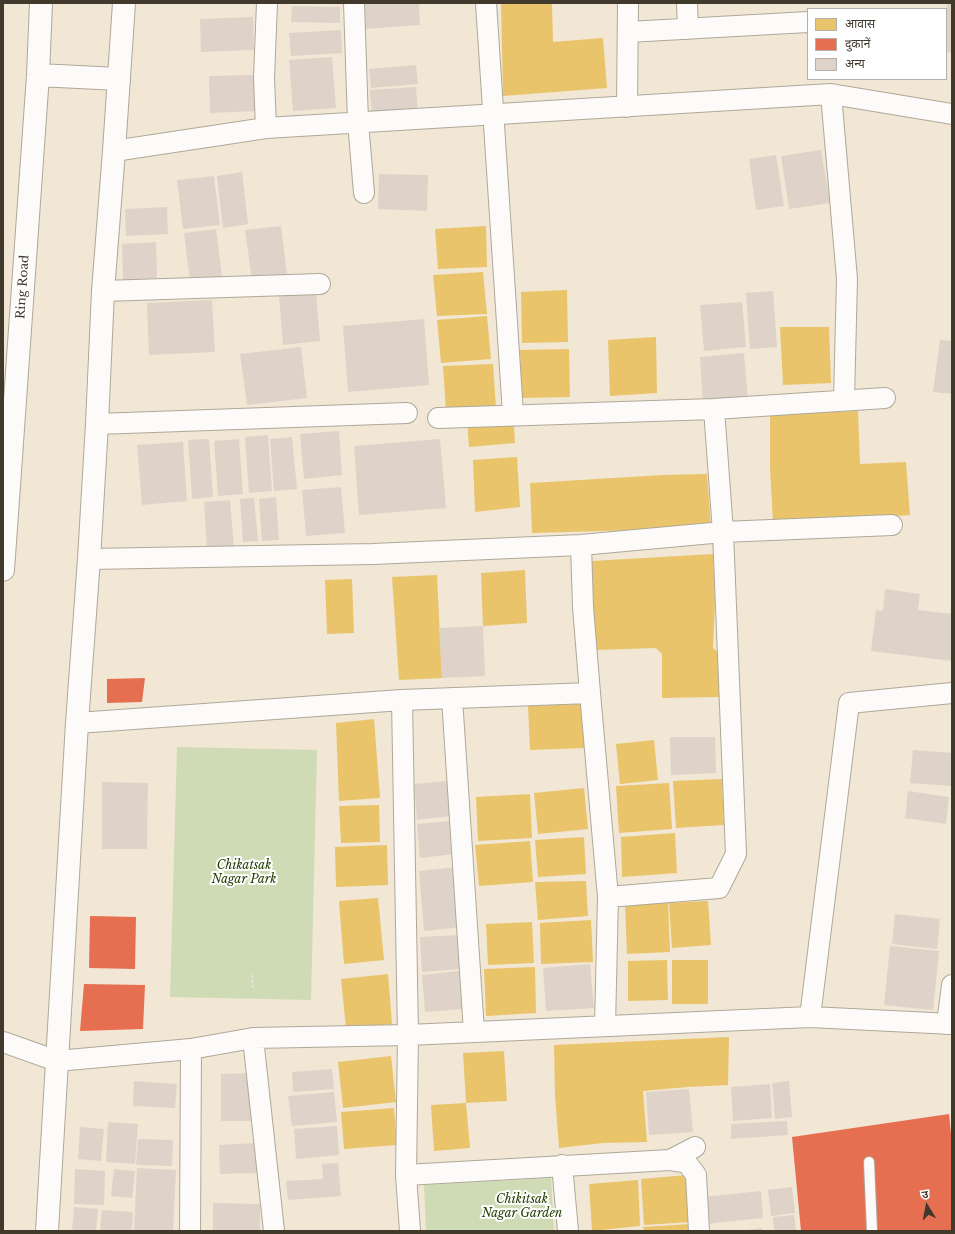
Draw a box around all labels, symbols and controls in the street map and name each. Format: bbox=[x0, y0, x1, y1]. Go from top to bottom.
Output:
legend bbox=[807, 8, 947, 80]
text: आवास bbox=[845, 16, 875, 31]
text: दुकानें bbox=[845, 36, 870, 51]
text: अन्य bbox=[845, 56, 865, 71]
street label: Ring Road bbox=[14, 254, 32, 320]
park label: Chikatsak Nagar Park bbox=[212, 859, 276, 887]
north arrow bbox=[907, 1186, 947, 1226]
text: उ bbox=[921, 1187, 929, 1202]
park label: Chikitsak Nagar Garden bbox=[482, 1193, 562, 1221]

